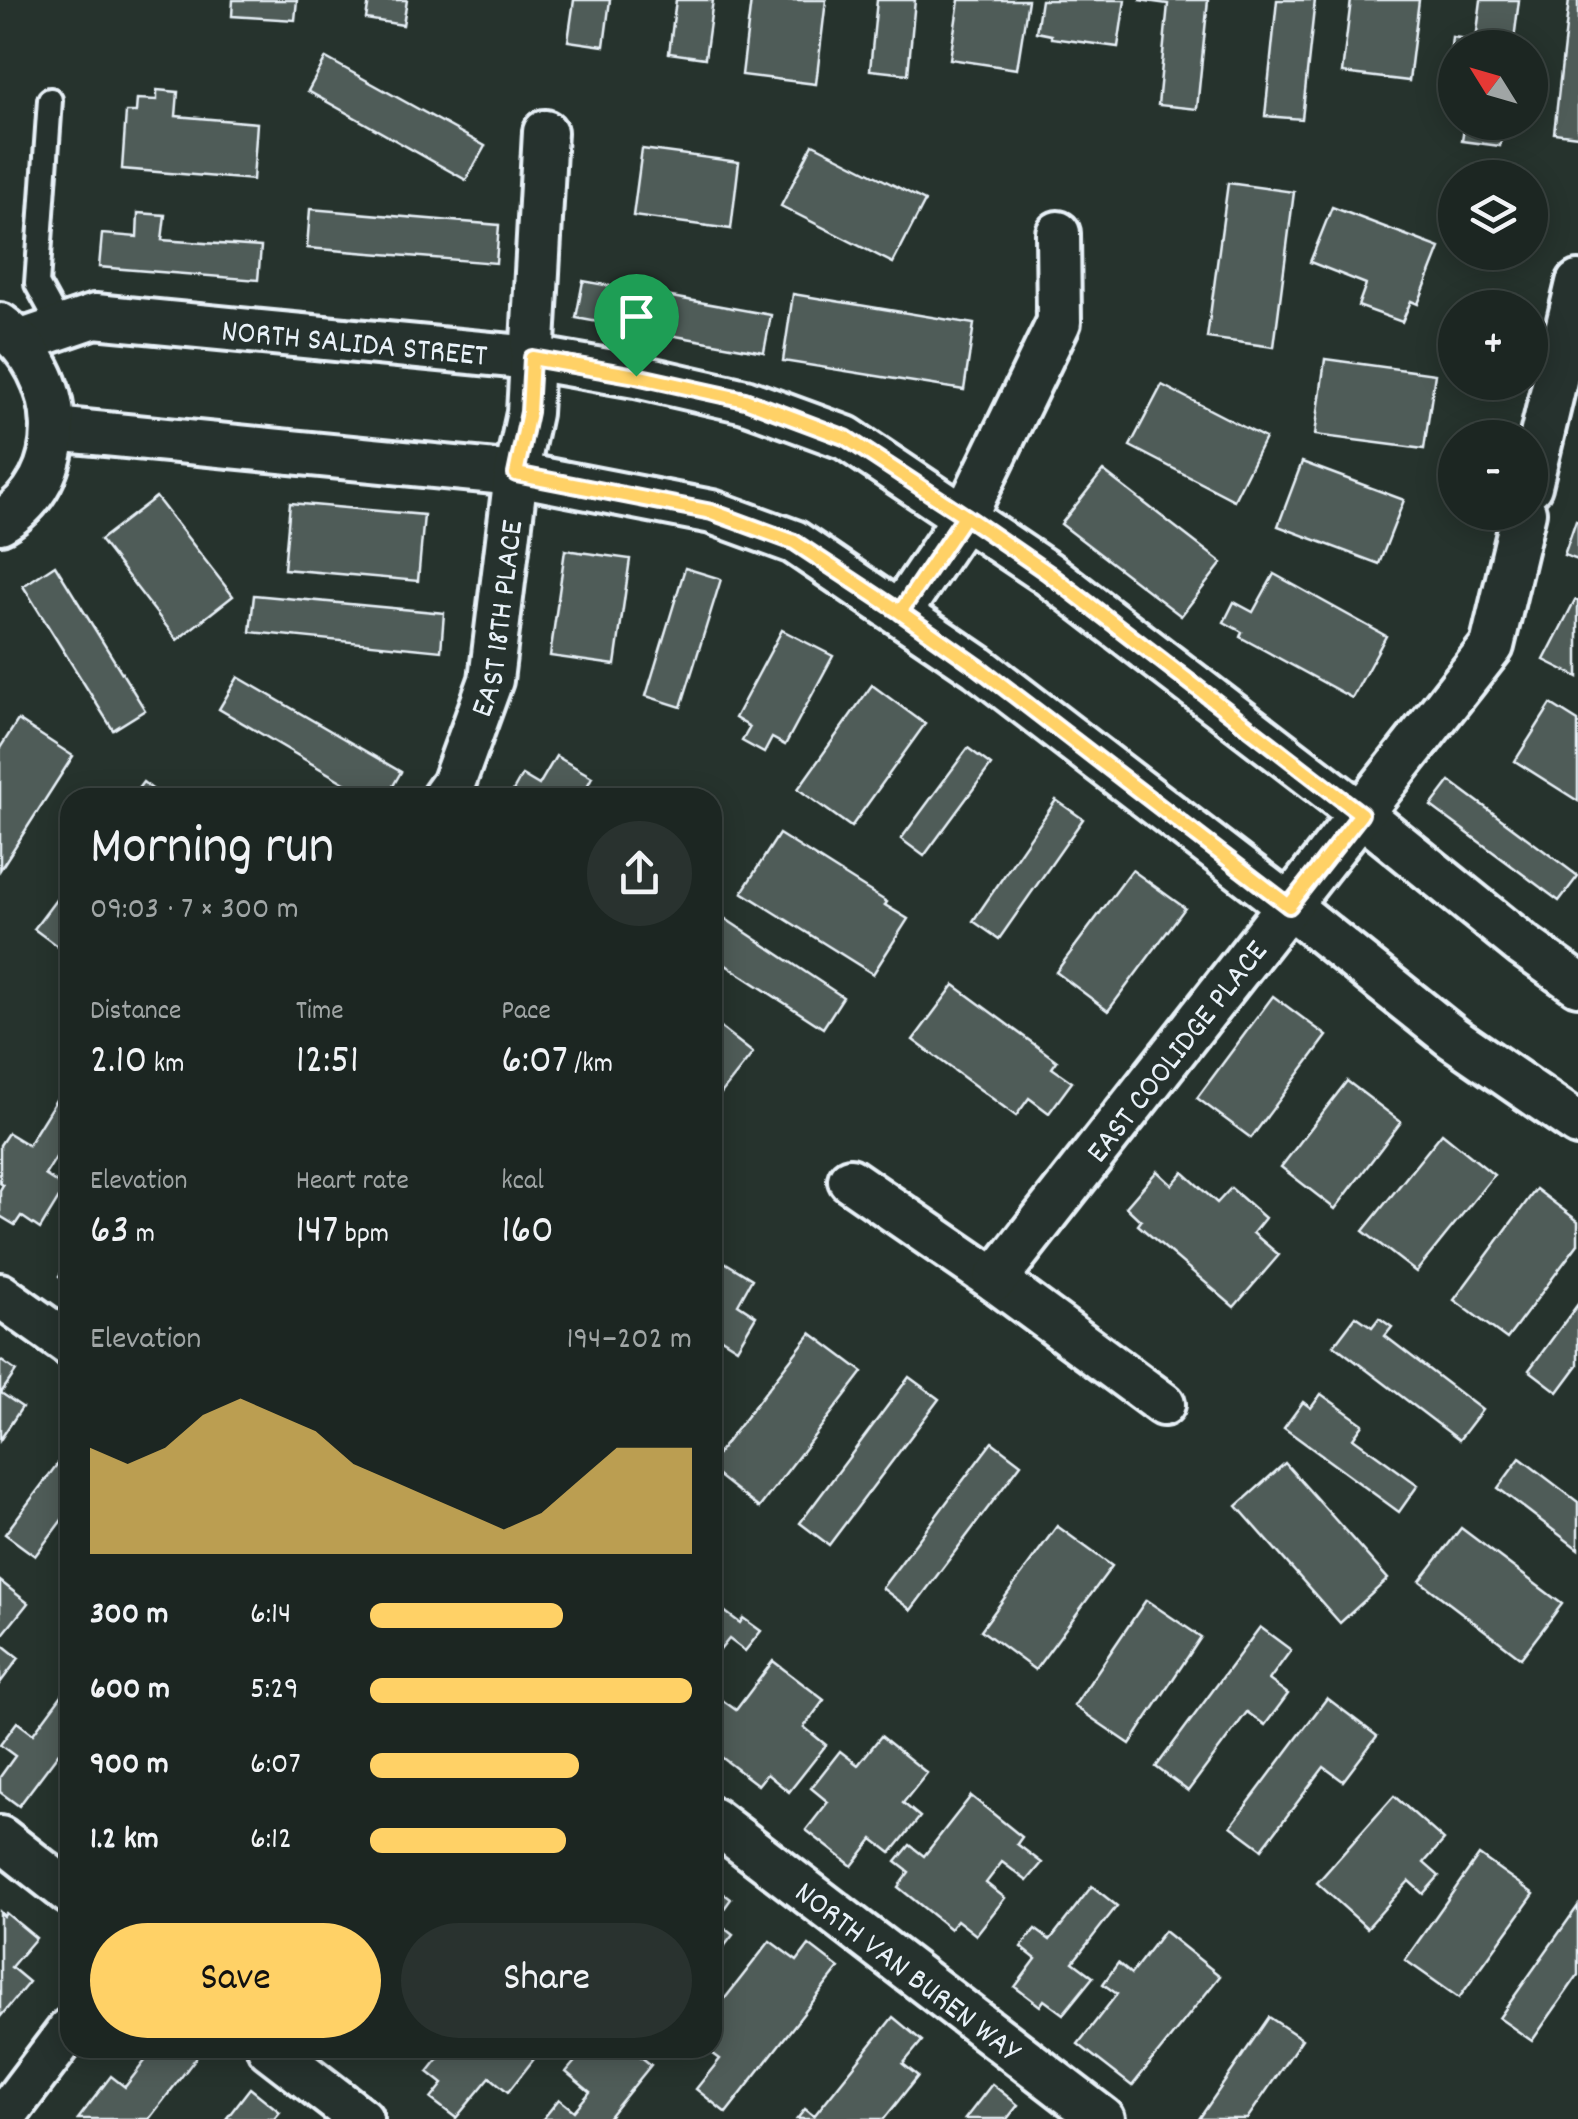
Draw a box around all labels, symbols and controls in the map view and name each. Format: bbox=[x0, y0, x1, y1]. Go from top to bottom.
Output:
north arrow bbox=[1438, 30, 1548, 140]
map controls bbox=[1438, 30, 1548, 530]
button: layers bbox=[1438, 160, 1548, 270]
pin bbox=[594, 274, 679, 377]
icon: arrive bbox=[609, 289, 664, 344]
button: + bbox=[1438, 290, 1548, 400]
street label: NORTH SALIDA STREET bbox=[219, 310, 489, 382]
button: − bbox=[1438, 420, 1548, 530]
street label: EAST 18TH PLACE bbox=[461, 517, 538, 724]
text: Morning run bbox=[90, 811, 334, 890]
button: share bbox=[587, 821, 692, 926]
text: 09:03 · 7 × 300 m bbox=[90, 888, 299, 934]
street label: EAST COOLIDGE PLACE bbox=[1077, 932, 1281, 1174]
text: Distance bbox=[90, 993, 181, 1033]
text: Time bbox=[296, 993, 344, 1033]
text: Pace bbox=[501, 993, 551, 1033]
text: 2.10 bbox=[90, 1033, 147, 1093]
text: 12:51 bbox=[296, 1033, 359, 1093]
text: 6:07 bbox=[501, 1033, 568, 1093]
text: km bbox=[147, 1046, 185, 1086]
text: /km bbox=[568, 1046, 613, 1086]
text: Elevation bbox=[90, 1163, 187, 1203]
text: Heart rate bbox=[296, 1163, 409, 1203]
text: kcal bbox=[501, 1163, 544, 1203]
text: 63 bbox=[90, 1203, 129, 1263]
text: 147 bbox=[296, 1203, 338, 1263]
text: 160 bbox=[501, 1203, 554, 1263]
text: m bbox=[129, 1216, 155, 1256]
text: bpm bbox=[338, 1216, 389, 1256]
text: Elevation bbox=[90, 1318, 201, 1364]
text: 194–202 m bbox=[566, 1318, 692, 1364]
text: 300 m bbox=[90, 1593, 168, 1639]
text: 6:14 bbox=[250, 1593, 291, 1639]
text: 600 m bbox=[90, 1668, 170, 1714]
text: 5:29 bbox=[250, 1668, 299, 1714]
text: 900 m bbox=[90, 1743, 169, 1789]
text: 6:07 bbox=[250, 1743, 301, 1789]
text: 1.2 km bbox=[90, 1818, 159, 1864]
text: 6:12 bbox=[250, 1818, 292, 1864]
street label: NORTH VAN BUREN WAY bbox=[783, 1872, 1029, 2076]
button: Save bbox=[90, 1923, 381, 2038]
button: Share bbox=[401, 1923, 692, 2038]

